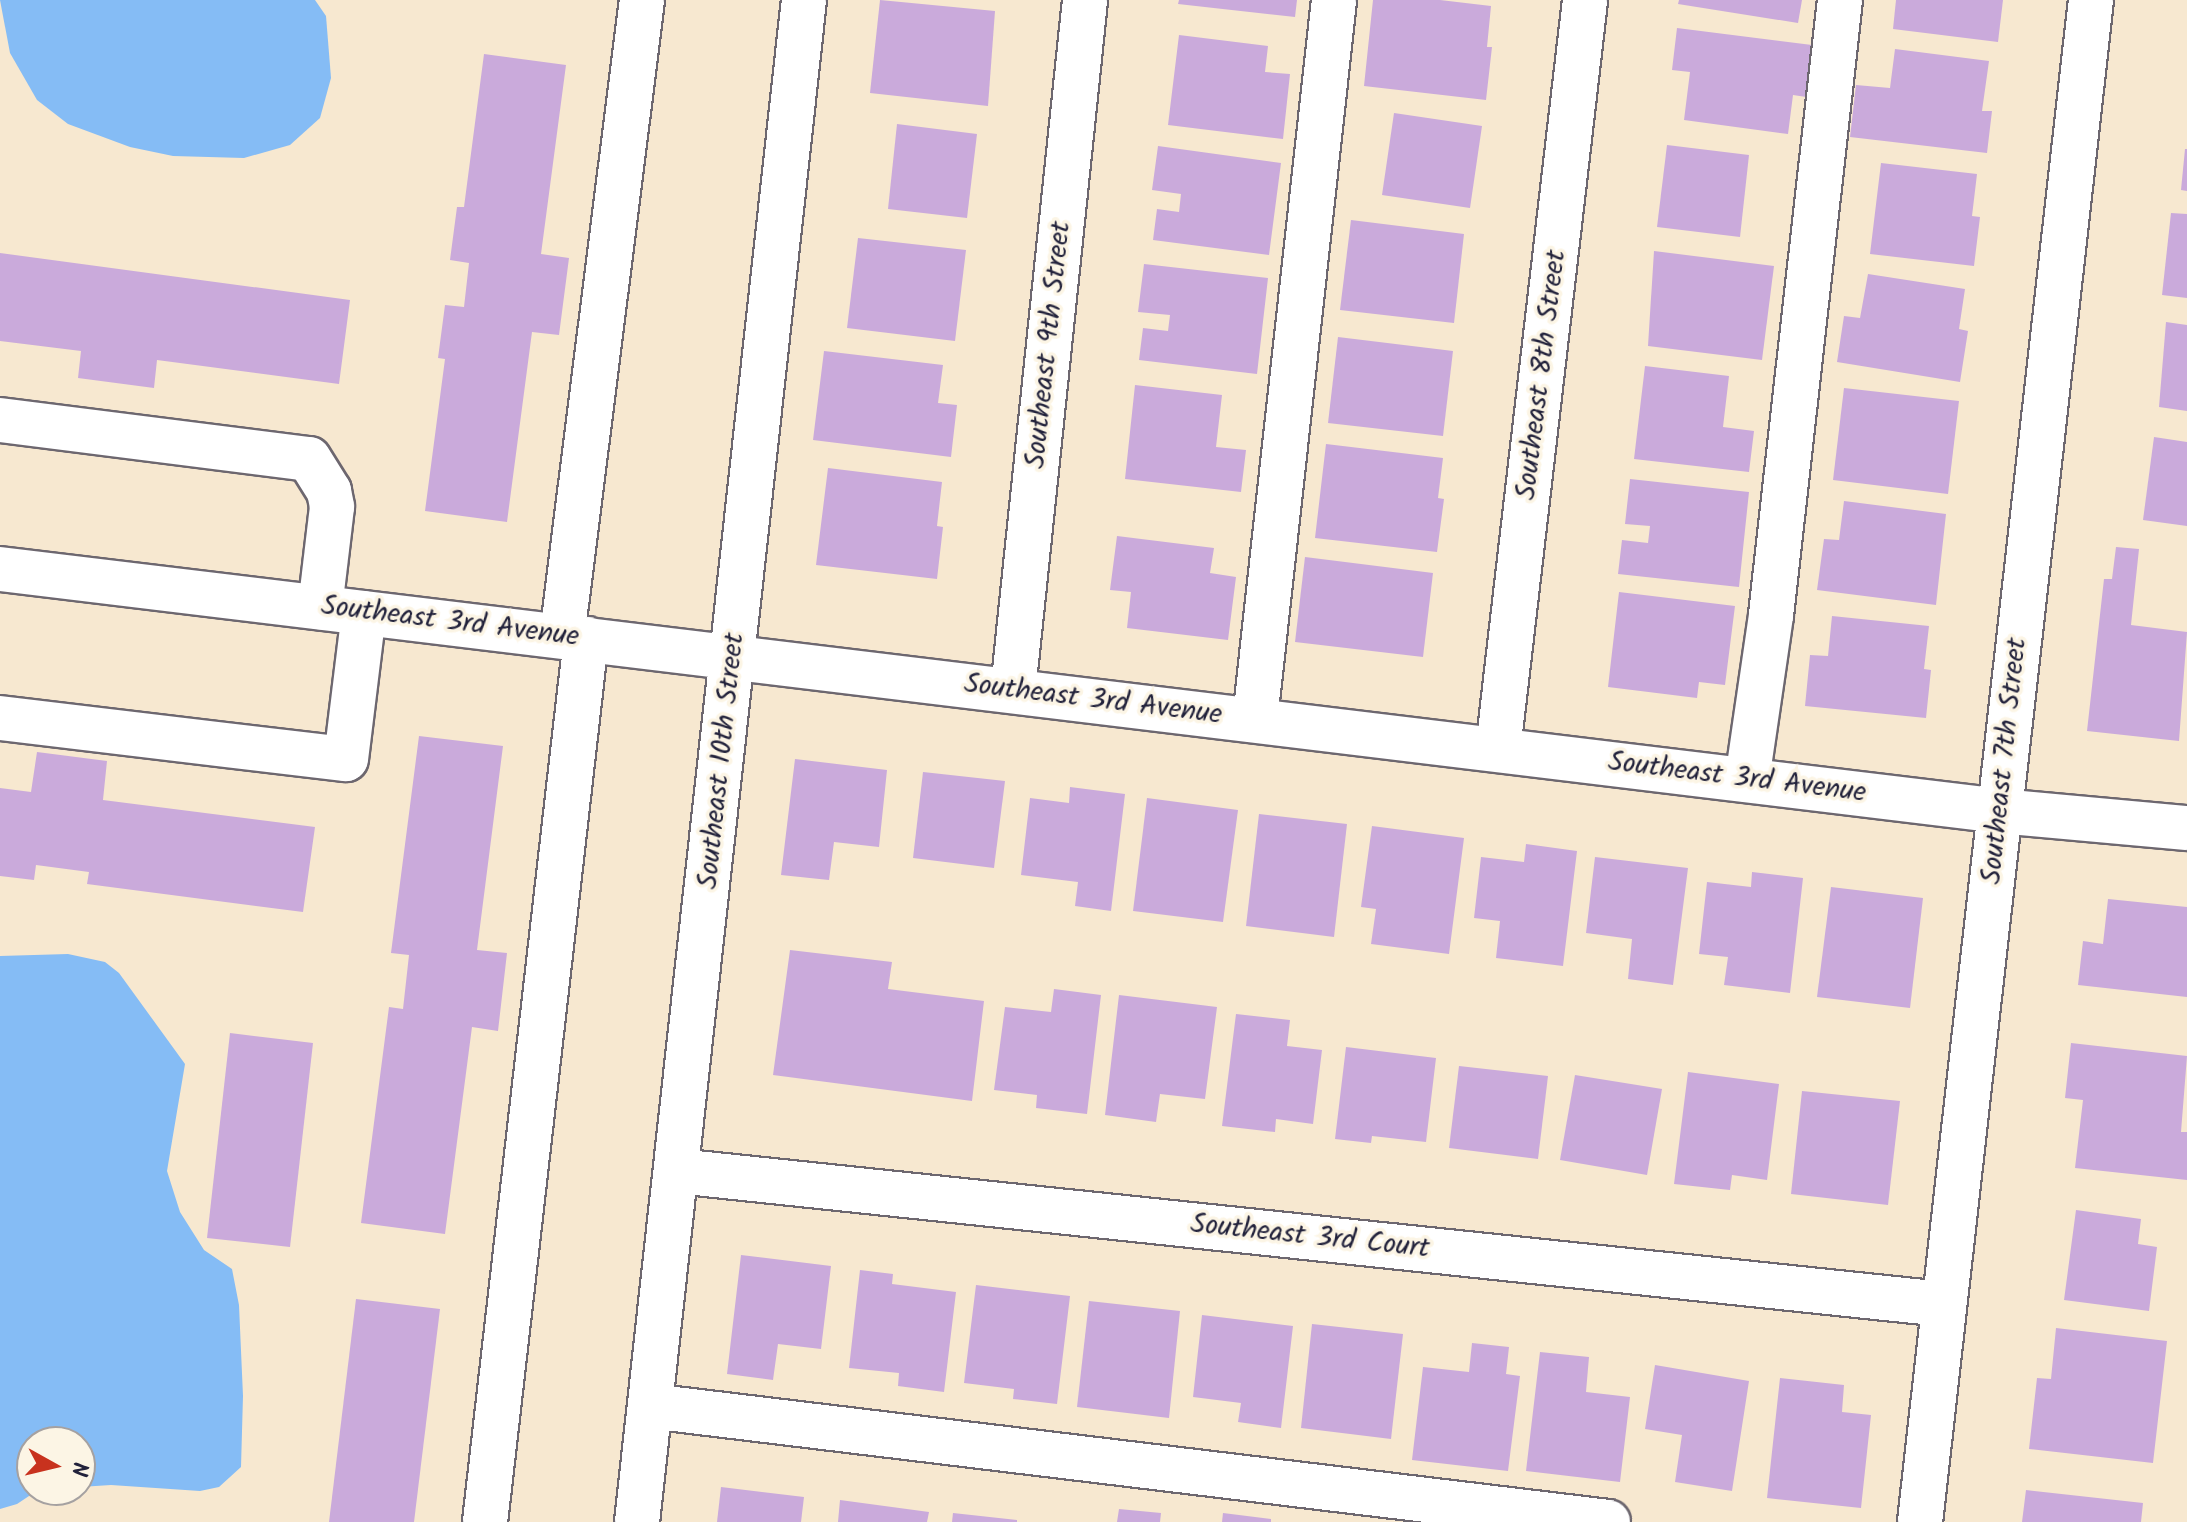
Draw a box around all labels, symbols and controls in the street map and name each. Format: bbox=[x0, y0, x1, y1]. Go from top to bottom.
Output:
street label: Southeast 9th Street bbox=[1019, 220, 1079, 470]
street label: Southeast 8th Street bbox=[1510, 248, 1574, 502]
street label: Southeast 3rd Avenue bbox=[319, 590, 581, 654]
street label: Southeast 10th Street bbox=[692, 631, 752, 891]
street label: Southeast 7th Street bbox=[1975, 636, 2035, 886]
street label: Southeast 3rd Avenue bbox=[962, 668, 1224, 732]
street label: Southeast 3rd Avenue bbox=[1606, 746, 1868, 810]
street label: Southeast 3rd Court bbox=[1189, 1208, 1431, 1266]
north arrow bbox=[16, 1426, 96, 1506]
text: N bbox=[60, 1460, 97, 1478]

